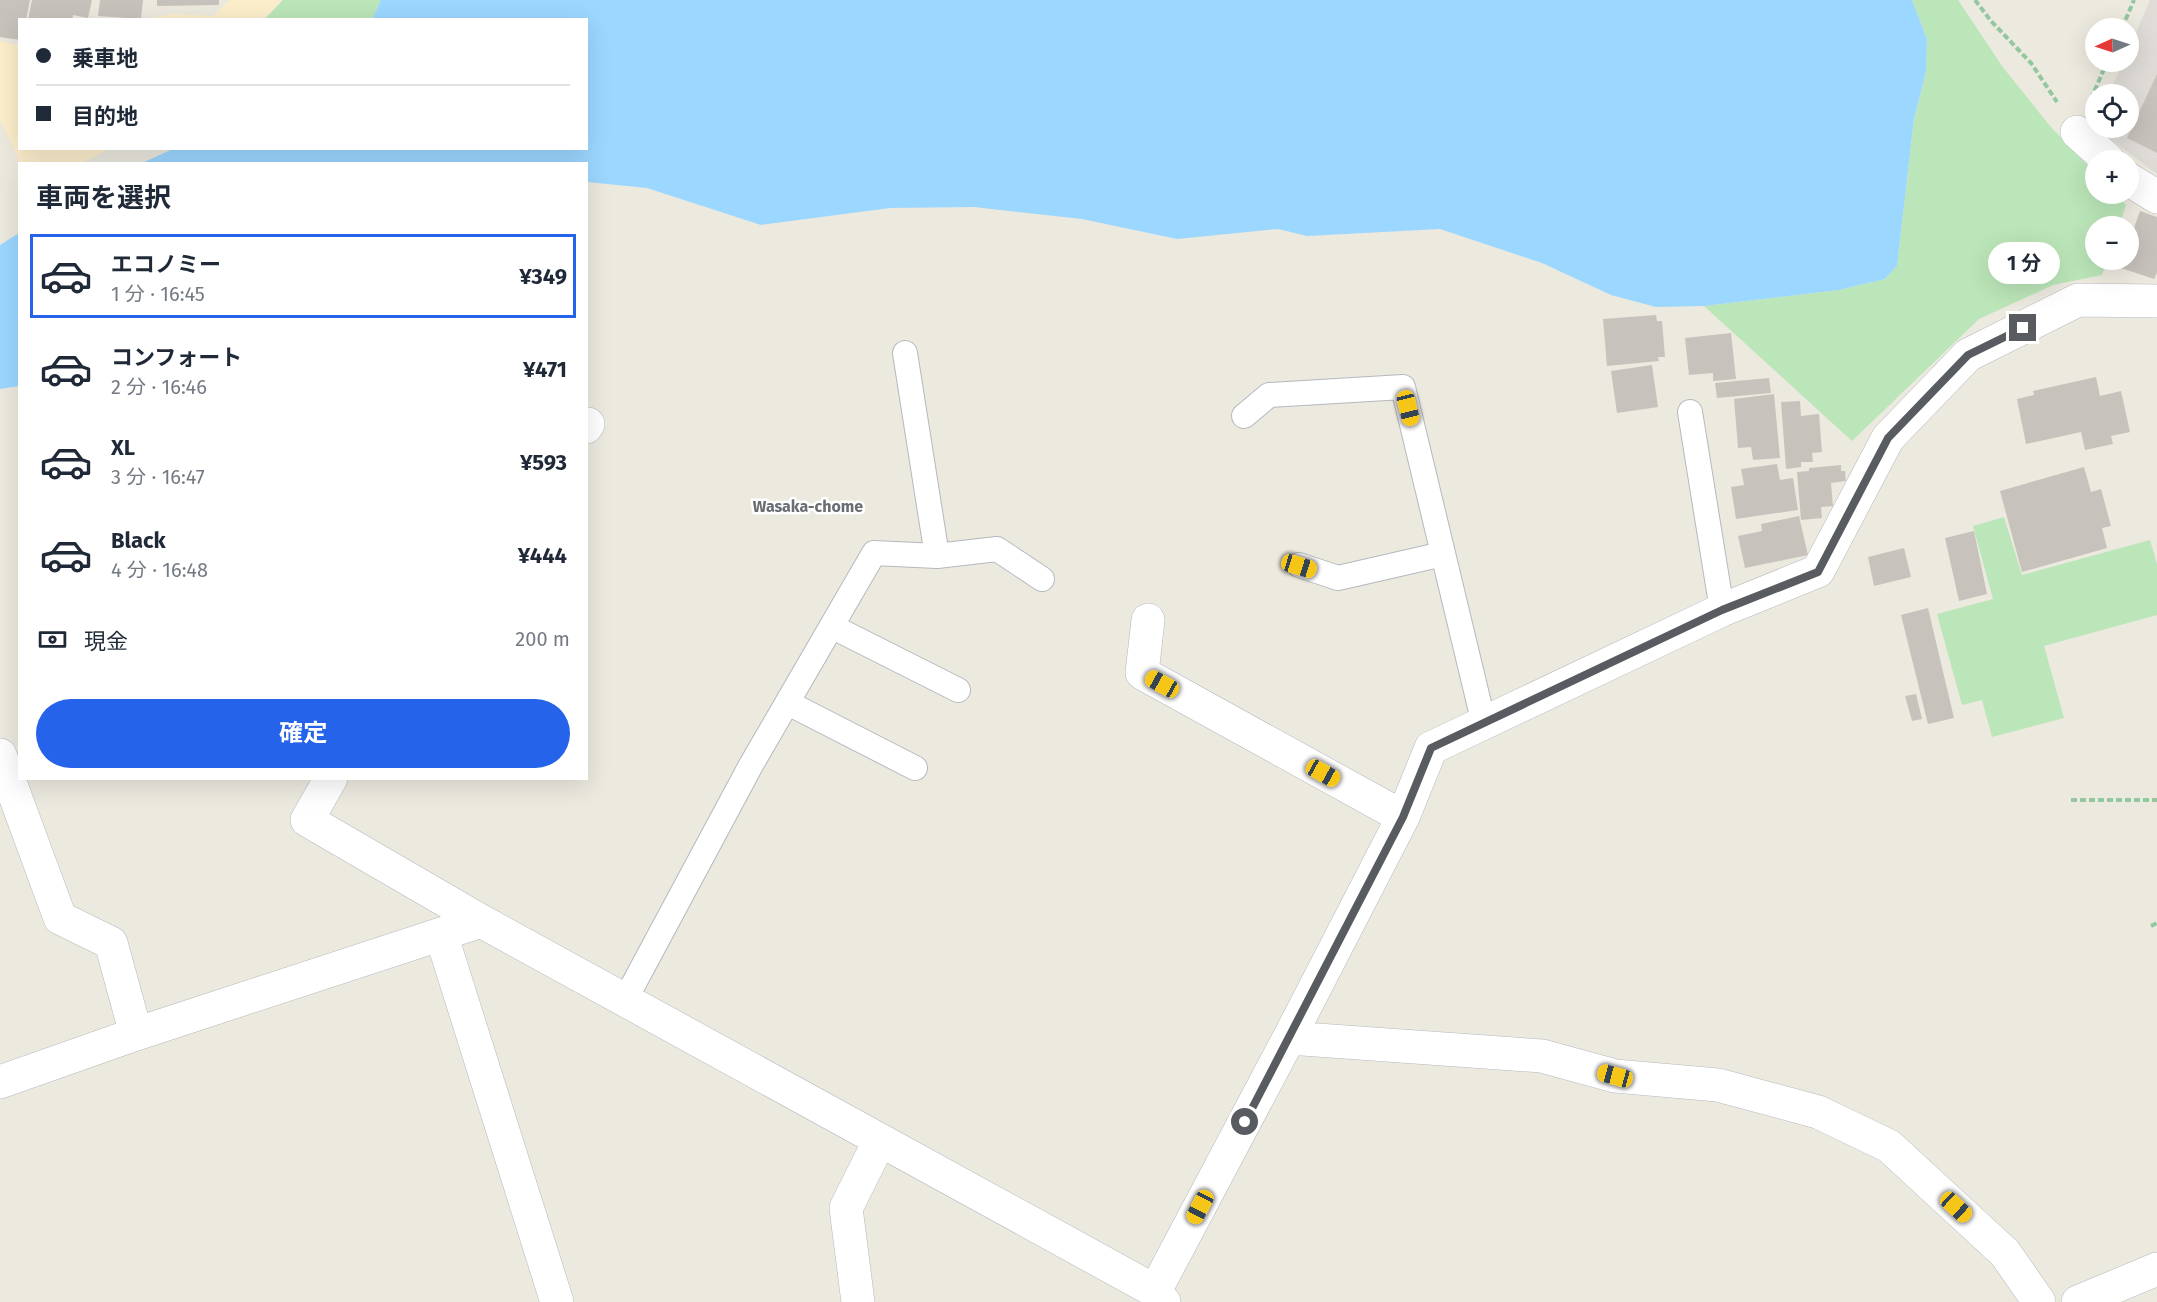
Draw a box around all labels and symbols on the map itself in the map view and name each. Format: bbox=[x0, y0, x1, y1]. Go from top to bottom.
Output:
north arrow bbox=[2085, 18, 2139, 72]
callout: 1 分 bbox=[1987, 241, 2059, 283]
route end bbox=[2009, 314, 2036, 341]
car bbox=[1395, 388, 1421, 428]
district label: Wasaka-chome bbox=[753, 497, 863, 516]
car bbox=[1279, 552, 1319, 580]
car bbox=[1142, 667, 1182, 701]
car bbox=[1303, 756, 1343, 790]
car bbox=[1595, 1063, 1635, 1089]
route start bbox=[1231, 1108, 1258, 1135]
car bbox=[1184, 1187, 1216, 1227]
car bbox=[1937, 1188, 1975, 1226]

